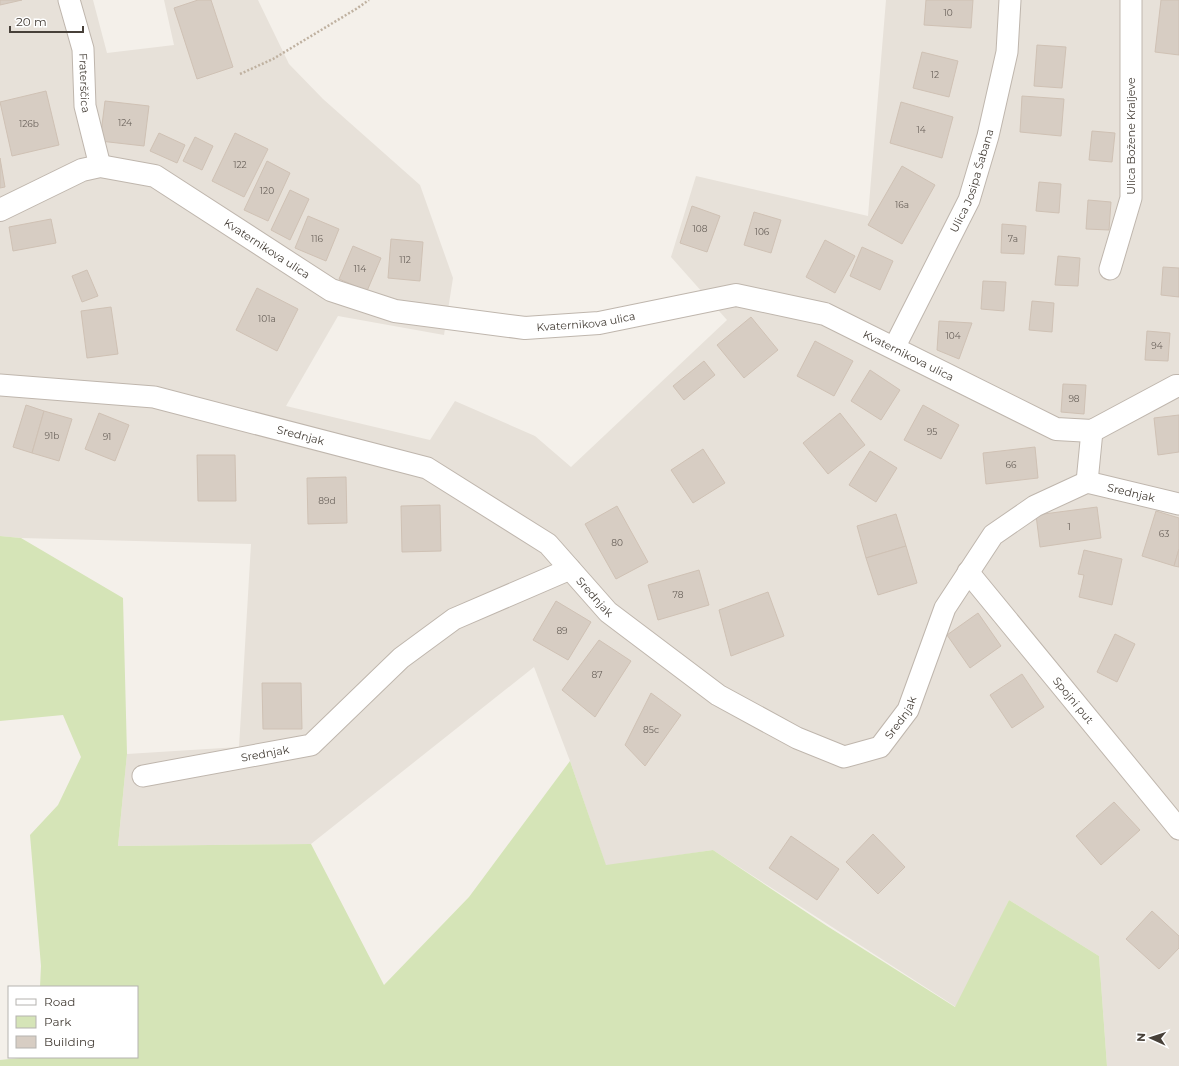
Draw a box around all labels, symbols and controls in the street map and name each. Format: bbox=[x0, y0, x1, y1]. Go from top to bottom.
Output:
house number: 10 bbox=[943, 7, 953, 18]
scale bar bbox=[10, 8, 83, 34]
text: 20 m bbox=[16, 14, 47, 29]
street label: Fraterščica bbox=[76, 53, 93, 114]
house number: 12 bbox=[931, 69, 939, 80]
street label: Ulica Božene Kraljeve bbox=[1124, 77, 1138, 195]
house number: 124 bbox=[118, 117, 132, 128]
house number: 126b bbox=[19, 118, 39, 129]
house number: 14 bbox=[916, 124, 926, 135]
street label: Ulica Josipa Šabana bbox=[947, 128, 996, 235]
house number: 122 bbox=[233, 159, 247, 170]
house number: 120 bbox=[260, 185, 274, 196]
house number: 16a bbox=[895, 199, 909, 210]
street label: Kvaternikova ulica bbox=[221, 216, 313, 281]
house number: 108 bbox=[693, 223, 708, 234]
house number: 106 bbox=[755, 226, 770, 237]
house number: 116 bbox=[311, 233, 324, 244]
house number: 7a bbox=[1008, 233, 1018, 244]
house number: 112 bbox=[399, 254, 411, 265]
house number: 114 bbox=[354, 263, 366, 274]
street label: Kvaternikova ulica bbox=[536, 309, 637, 334]
house number: 101a bbox=[258, 313, 276, 324]
street label: Kvaternikova ulica bbox=[861, 327, 956, 384]
house number: 104 bbox=[945, 330, 961, 341]
house number: 94 bbox=[1151, 340, 1163, 351]
house number: 98 bbox=[1068, 393, 1080, 404]
street label: Srednjak bbox=[275, 422, 326, 448]
house number: 95 bbox=[927, 426, 937, 437]
house number: 91b bbox=[45, 430, 59, 441]
house number: 91 bbox=[103, 431, 111, 442]
house number: 66 bbox=[1006, 459, 1017, 470]
street label: Srednjak bbox=[1106, 480, 1157, 505]
house number: 89d bbox=[318, 495, 336, 506]
house number: 1 bbox=[1067, 521, 1071, 532]
house number: 63 bbox=[1159, 528, 1169, 539]
house number: 80 bbox=[611, 537, 623, 548]
street label: Srednjak bbox=[573, 574, 616, 620]
house number: 78 bbox=[673, 589, 684, 600]
house number: 89 bbox=[556, 625, 568, 636]
house number: 87 bbox=[591, 669, 603, 680]
street label: Spojni put bbox=[1050, 674, 1097, 727]
street label: Srednjak bbox=[881, 694, 920, 742]
house number: 85c bbox=[643, 724, 659, 735]
street label: Srednjak bbox=[240, 742, 291, 765]
legend bbox=[8, 986, 138, 1058]
text: Road bbox=[44, 994, 75, 1009]
text: Park bbox=[44, 1014, 72, 1029]
north arrow bbox=[1131, 1018, 1171, 1058]
text: N bbox=[1134, 1033, 1148, 1042]
text: Building bbox=[44, 1034, 95, 1049]

